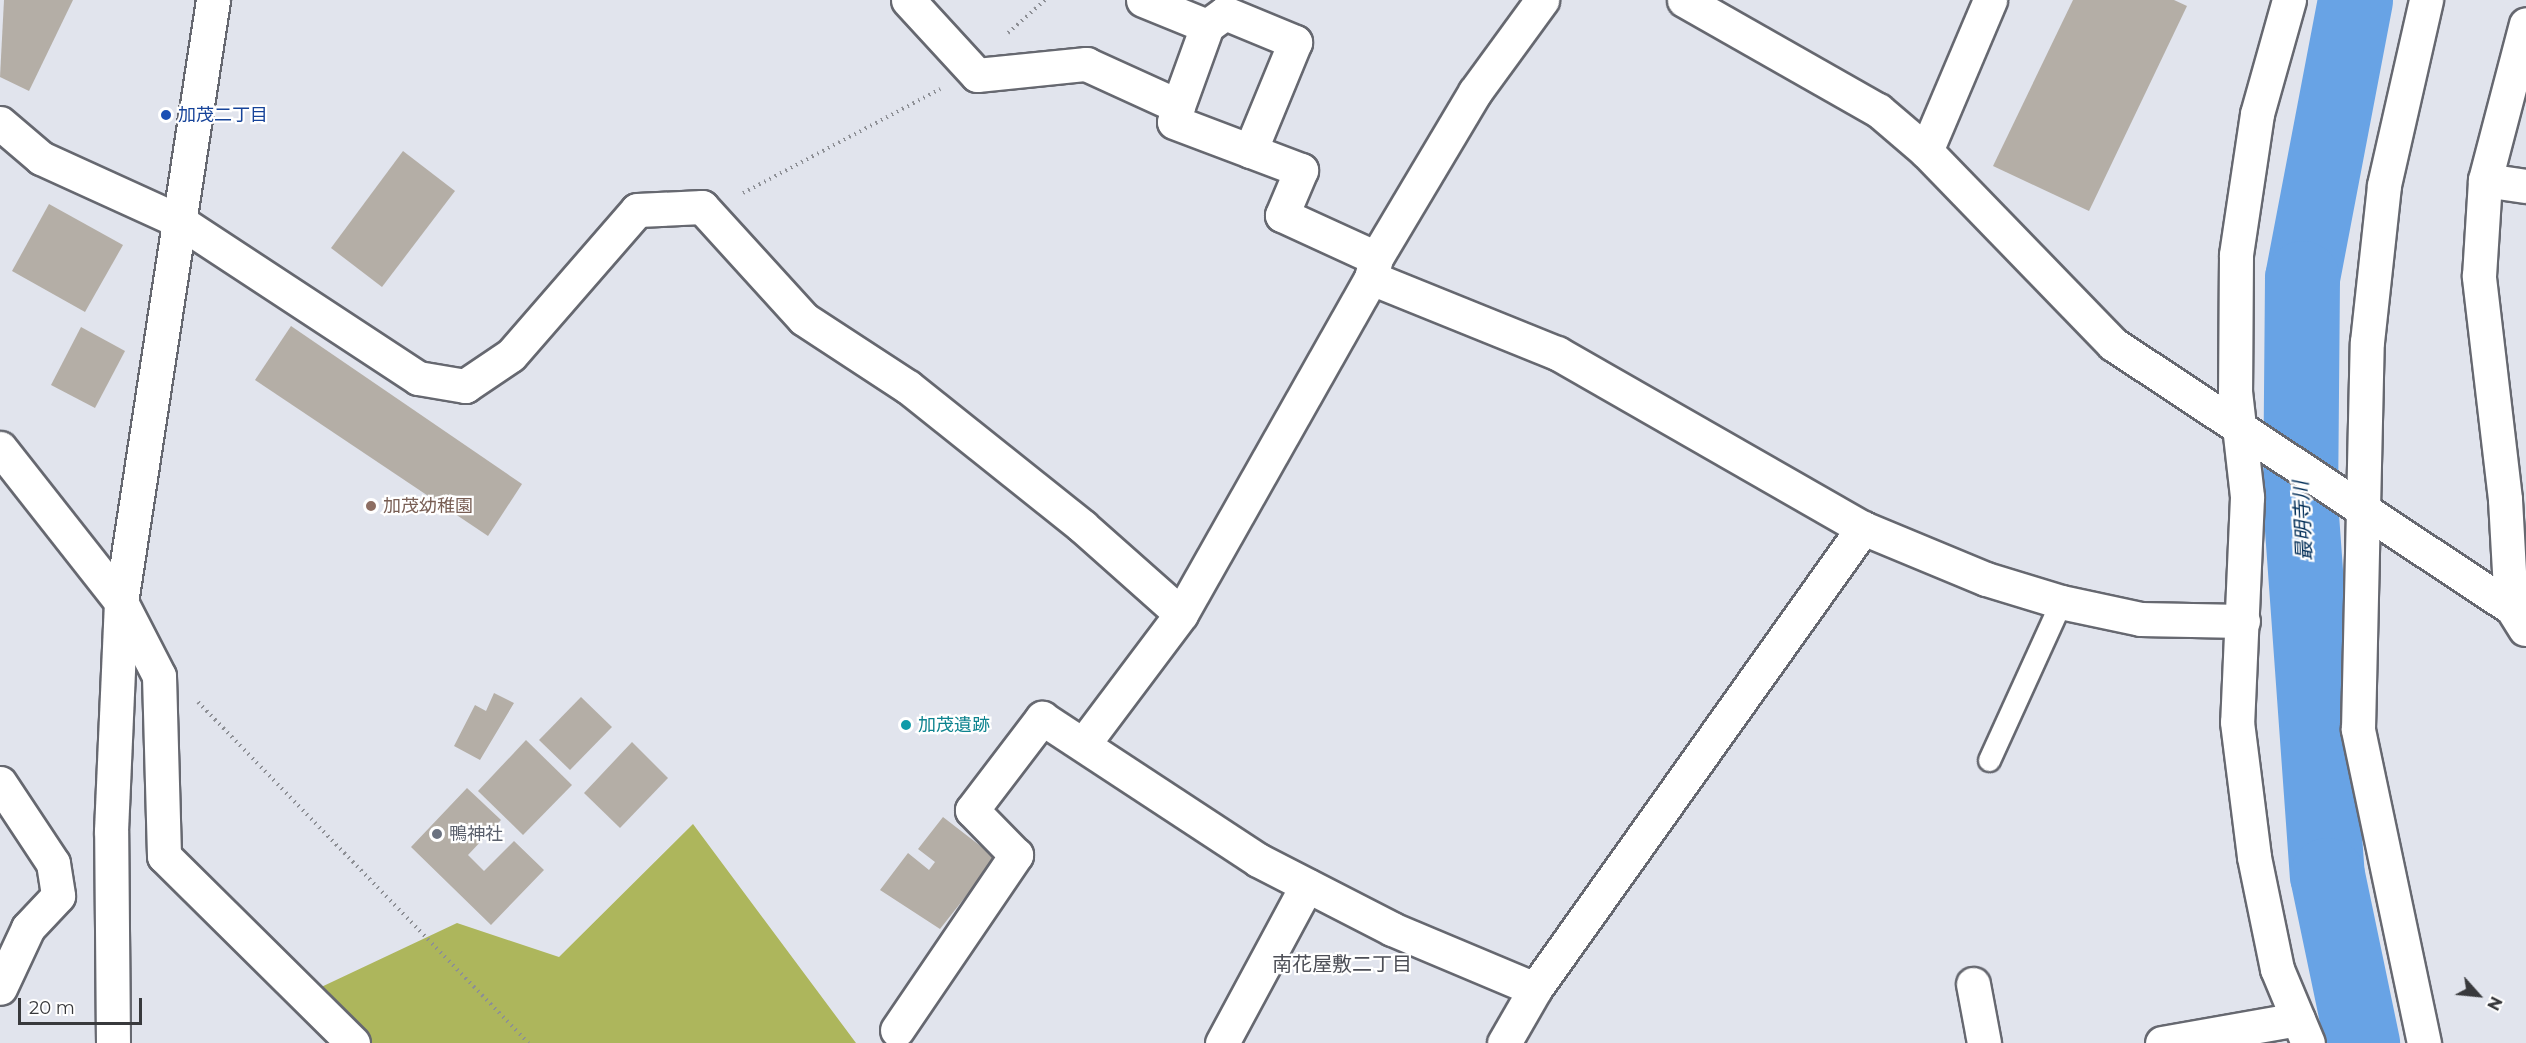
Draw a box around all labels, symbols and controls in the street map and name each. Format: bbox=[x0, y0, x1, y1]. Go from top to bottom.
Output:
place label: 加茂二丁目 bbox=[178, 104, 268, 126]
marker: 加茂二丁目 bbox=[159, 108, 173, 122]
water label: 最明寺川 bbox=[2289, 480, 2317, 562]
place label: 加茂幼稚園 bbox=[383, 495, 473, 517]
marker: 加茂幼稚園 bbox=[364, 499, 378, 513]
place label: 加茂遺跡 bbox=[918, 714, 990, 736]
marker: 加茂遺跡 bbox=[899, 718, 913, 732]
place label: 鴨神社 bbox=[449, 823, 503, 845]
marker: 鴨神社 bbox=[430, 827, 444, 841]
district label: 南花屋敷二丁目 bbox=[1272, 952, 1412, 976]
north arrow bbox=[2448, 965, 2508, 1025]
scale bar bbox=[21, 986, 146, 1024]
text: N bbox=[2483, 993, 2506, 1013]
text: 20 m bbox=[29, 997, 75, 1019]

